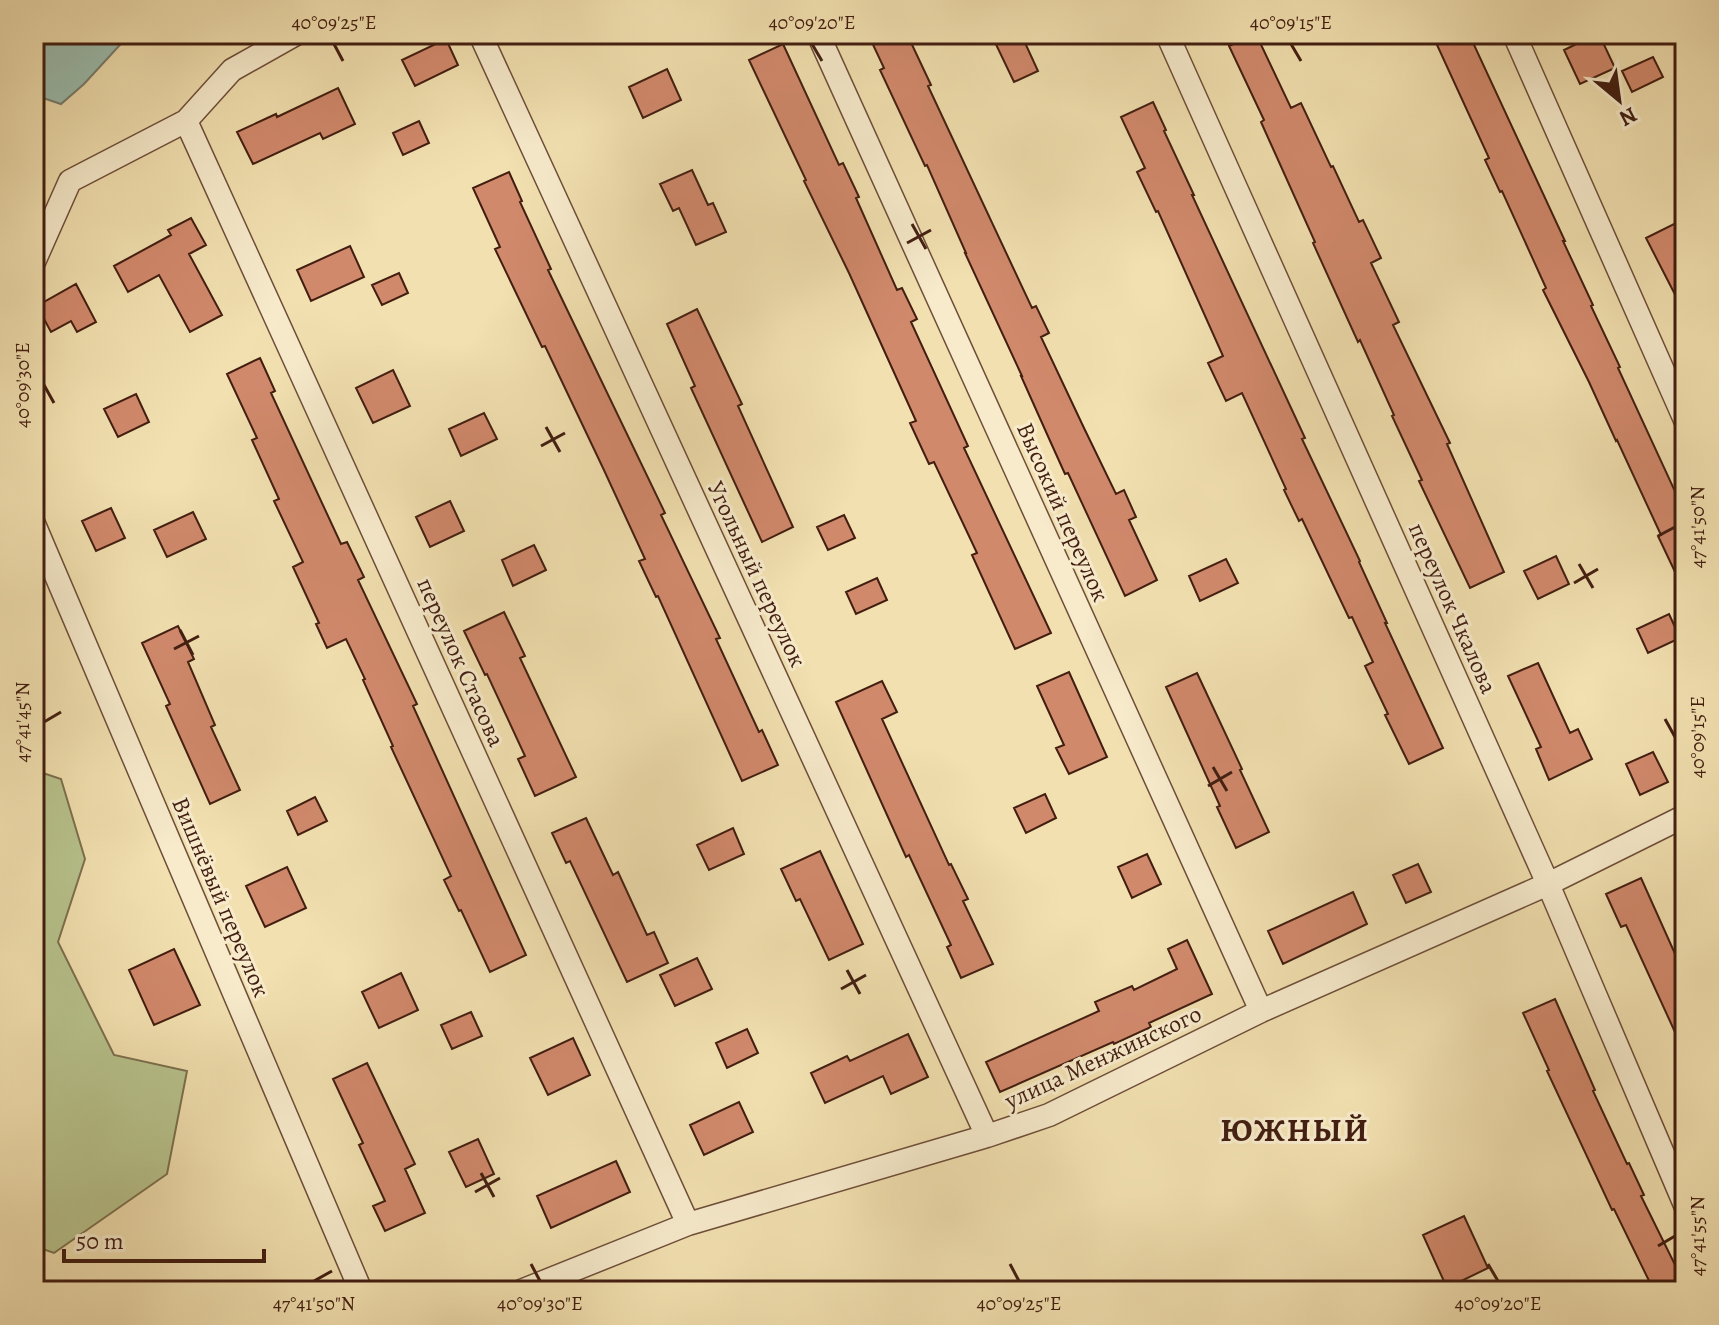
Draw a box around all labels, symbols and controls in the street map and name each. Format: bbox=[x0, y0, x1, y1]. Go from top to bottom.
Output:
text: 40°09'25"E bbox=[292, 9, 376, 36]
text: 40°09'20"E bbox=[769, 9, 855, 36]
text: 40°09'15"E bbox=[1250, 9, 1332, 36]
north arrow bbox=[1579, 60, 1659, 140]
text: N bbox=[1614, 100, 1642, 134]
text: 40°09'30"E bbox=[9, 342, 36, 428]
street label: Высокий переулок bbox=[1009, 417, 1117, 607]
street label: Угольный переулок bbox=[700, 476, 814, 672]
text: 47°41'50"N bbox=[1684, 486, 1711, 568]
street label: переулок Чкалова bbox=[1401, 517, 1505, 699]
street label: переулок Стасова bbox=[409, 573, 513, 751]
text: 47°41'45"N bbox=[9, 682, 36, 762]
text: 40°09'15"E bbox=[1684, 696, 1711, 778]
street label: Вишнёвый переулок bbox=[164, 792, 278, 1002]
street label: улица Менжинского bbox=[999, 997, 1207, 1117]
district label: ЮЖНЫЙ bbox=[1220, 1108, 1370, 1152]
text: 47°41'55"N bbox=[1684, 1196, 1711, 1276]
scale bar bbox=[64, 1213, 264, 1263]
text: 50 m bbox=[76, 1225, 124, 1257]
text: 47°41'50"N bbox=[273, 1290, 355, 1317]
text: 40°09'30"E bbox=[497, 1290, 583, 1317]
text: 40°09'25"E bbox=[977, 1290, 1061, 1317]
text: 40°09'20"E bbox=[1455, 1290, 1541, 1317]

